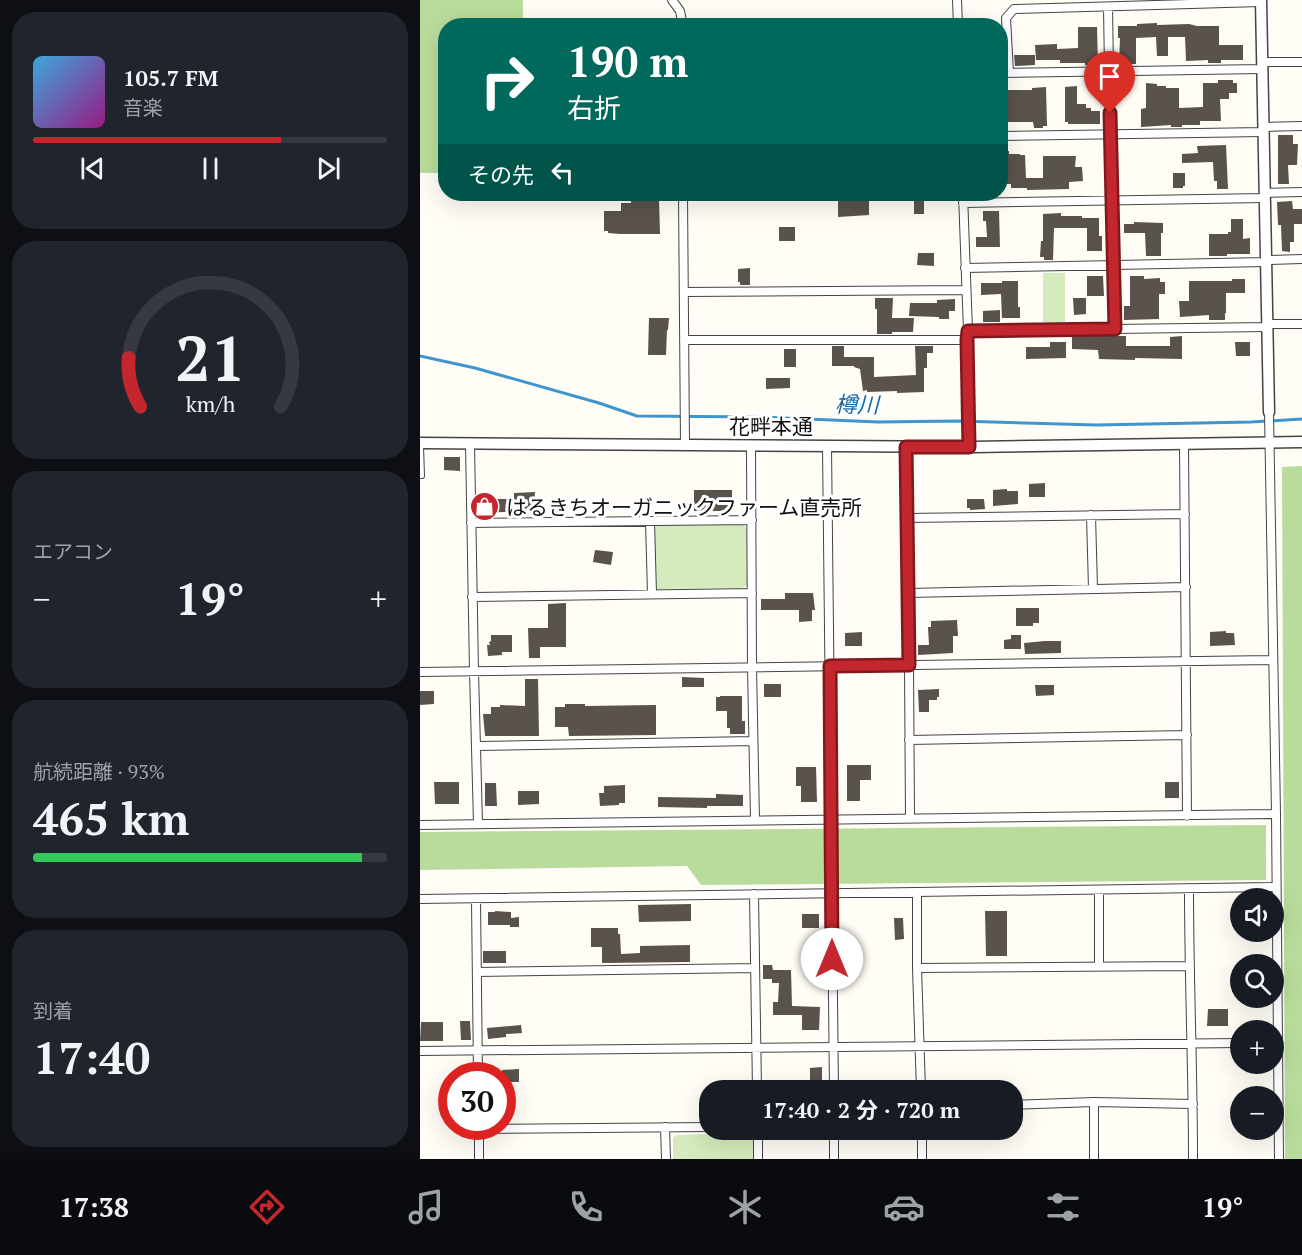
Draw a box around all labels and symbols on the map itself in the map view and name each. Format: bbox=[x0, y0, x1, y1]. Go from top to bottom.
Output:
pin bbox=[1084, 51, 1135, 113]
water label: 樽川 bbox=[835, 389, 881, 419]
street label: 花畔本通 bbox=[729, 412, 813, 440]
shop icon: はるきちオーガニックファーム直売所 bbox=[469, 491, 501, 523]
place label: はるきちオーガニックファーム直売所 bbox=[506, 493, 862, 521]
position arrow bbox=[800, 927, 864, 991]
speed limit sign: 30 bbox=[438, 1062, 516, 1140]

